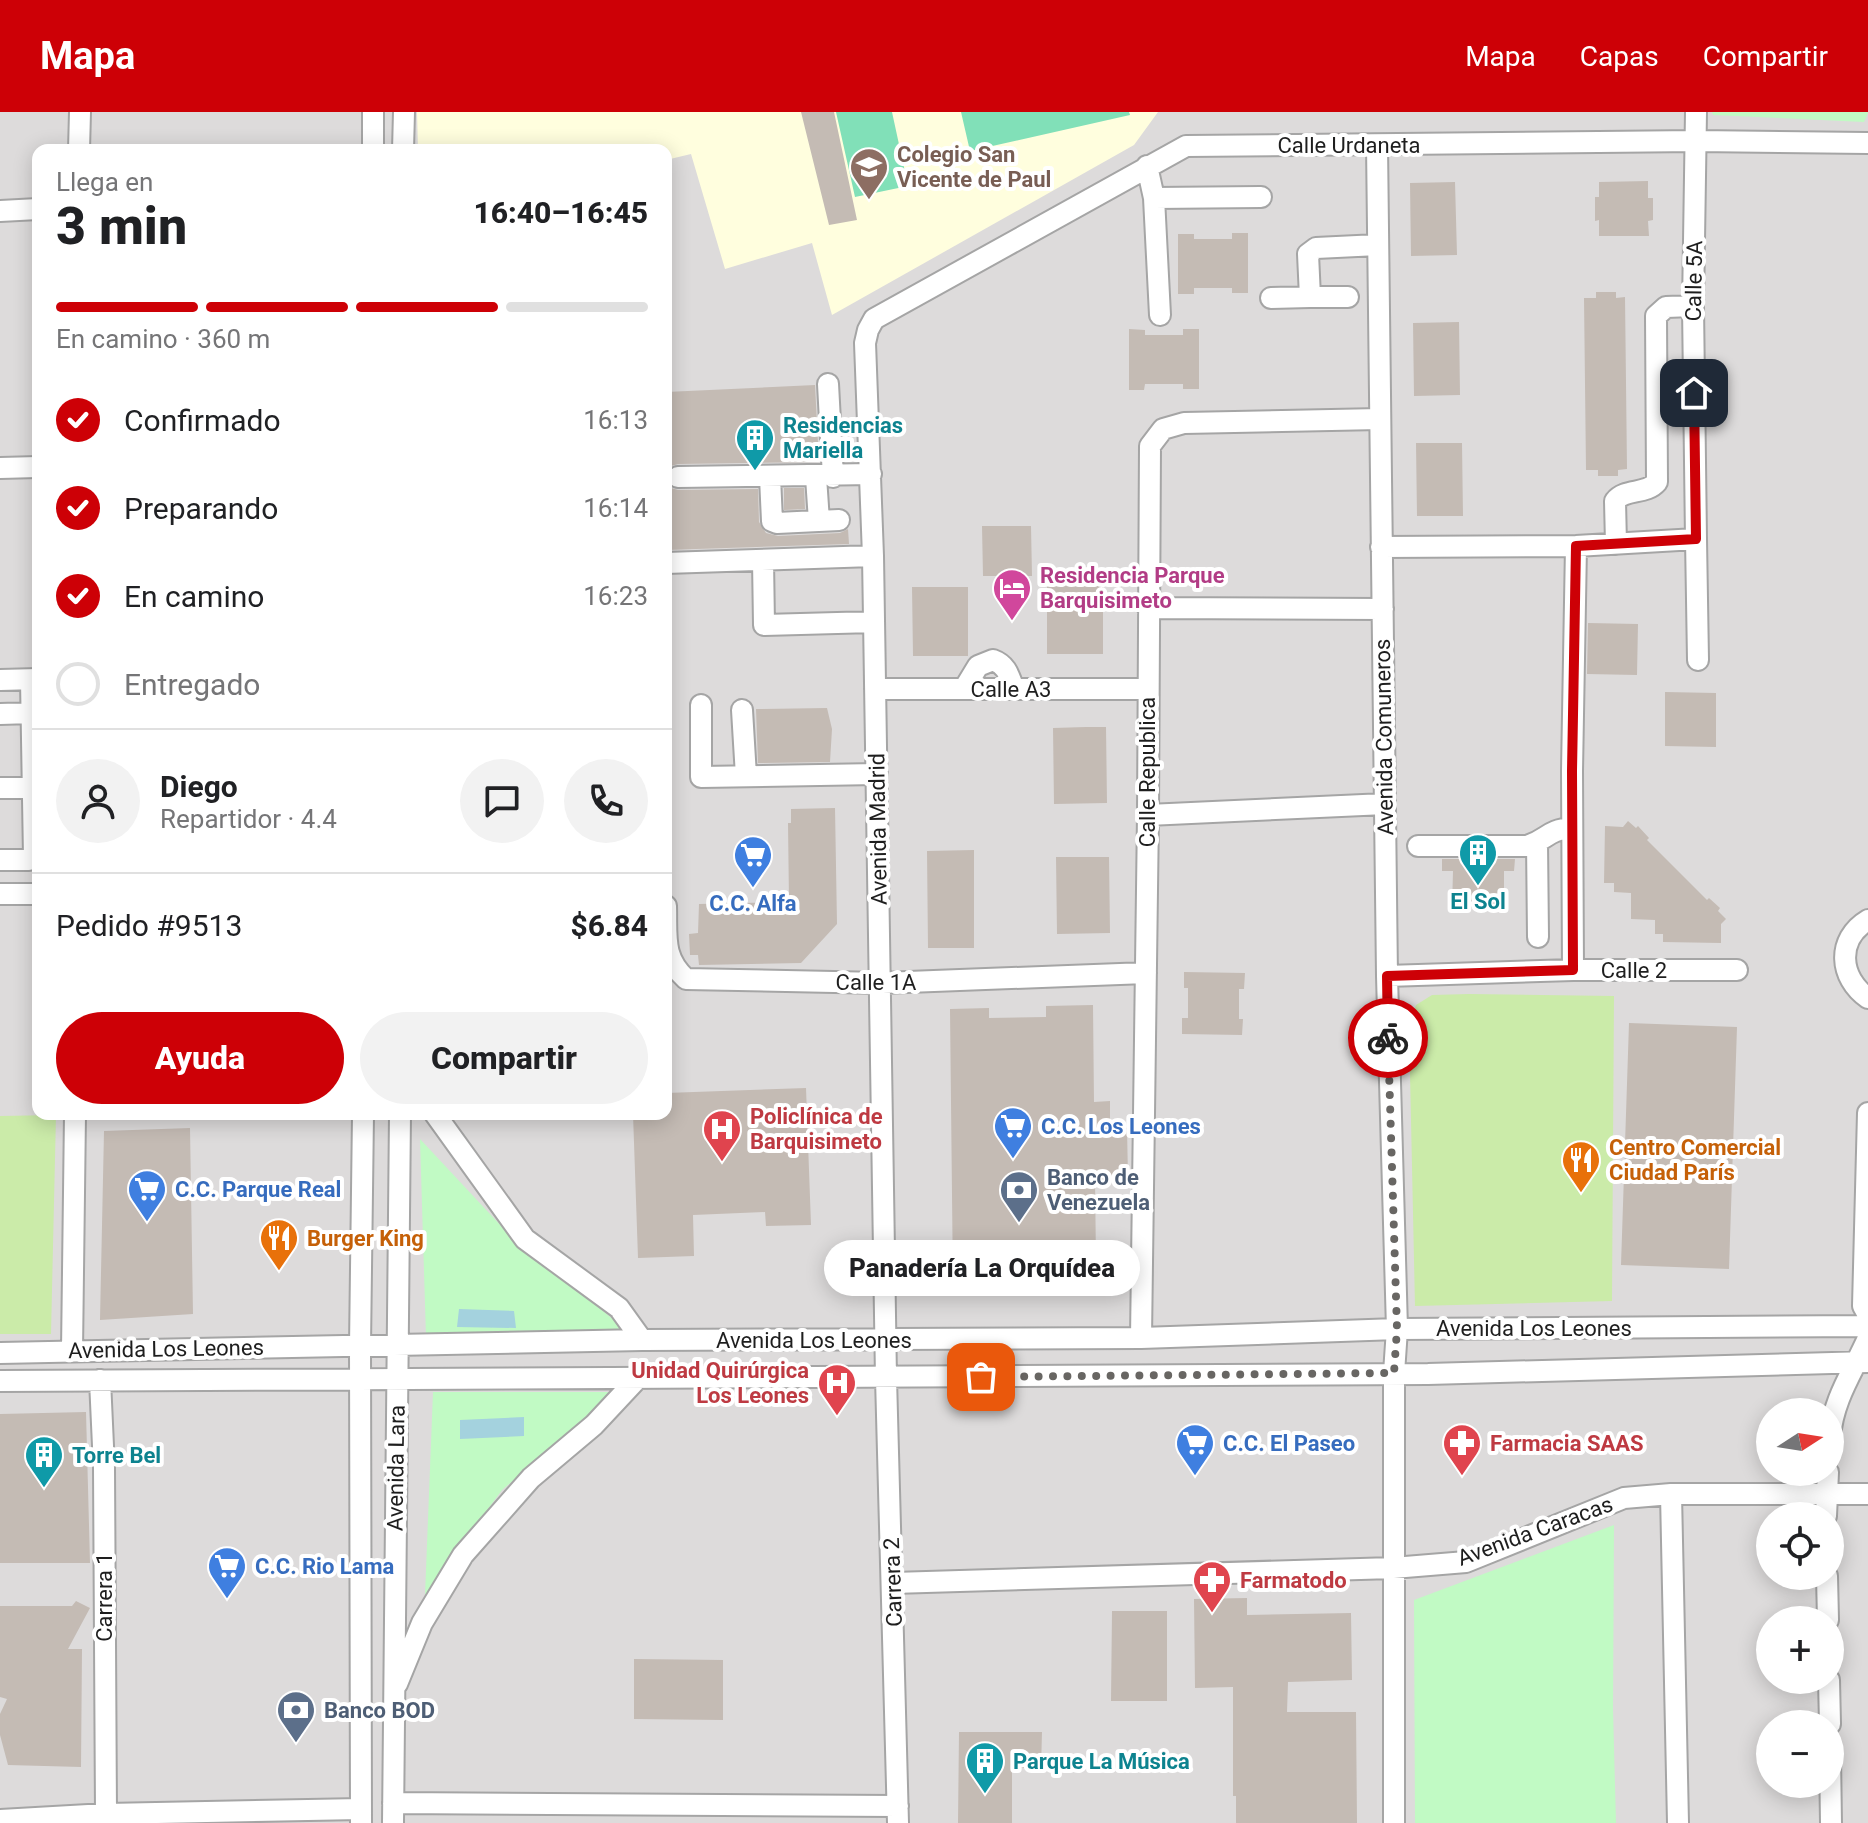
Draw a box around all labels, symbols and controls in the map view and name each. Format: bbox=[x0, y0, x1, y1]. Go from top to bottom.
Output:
text: Mapa bbox=[40, 34, 135, 78]
text: Mapa bbox=[1465, 40, 1536, 73]
text: Capas bbox=[1580, 40, 1659, 73]
text: Compartir bbox=[1703, 40, 1828, 73]
street label: Calle Urdaneta bbox=[1278, 133, 1420, 158]
place label: Colegio San Vicente de Paul bbox=[897, 142, 1051, 192]
school or university icon: Colegio San Vicente de Paul bbox=[848, 146, 890, 201]
text: Llega en bbox=[56, 167, 153, 197]
text: 16:40–16:45 bbox=[473, 195, 648, 230]
text: 3 min bbox=[56, 196, 187, 257]
street label: Calle 5A bbox=[1681, 240, 1707, 322]
text: En camino · 360 m bbox=[56, 324, 270, 354]
pin bbox=[1660, 359, 1728, 427]
icon: home bbox=[1672, 371, 1716, 415]
icon: check bbox=[56, 398, 100, 442]
text: Confirmado bbox=[124, 403, 281, 438]
text: 16:13 bbox=[583, 405, 648, 435]
place label: Residencias Mariella bbox=[783, 413, 903, 463]
building icon: Residencias Mariella bbox=[734, 417, 776, 472]
icon: check bbox=[56, 486, 100, 530]
text: Preparando bbox=[124, 491, 278, 526]
text: 16:14 bbox=[583, 493, 648, 523]
place label: Residencia Parque Barquisimeto bbox=[1040, 563, 1225, 613]
hotel icon: Residencia Parque Barquisimeto bbox=[991, 567, 1033, 622]
icon: check bbox=[56, 574, 100, 618]
text: En camino bbox=[124, 579, 264, 614]
text: 16:23 bbox=[583, 581, 648, 611]
street label: Avenida Comuneros bbox=[1370, 639, 1398, 835]
text: Entregado bbox=[124, 667, 260, 702]
street label: Calle A3 bbox=[971, 677, 1051, 702]
street label: Calle Republica bbox=[1135, 697, 1160, 847]
street label: Avenida Madrid bbox=[864, 753, 892, 905]
button: person bbox=[56, 759, 140, 843]
button: chat bbox=[460, 759, 544, 843]
button: phone bbox=[564, 759, 648, 843]
text: Diego bbox=[160, 769, 238, 804]
text: Repartidor · 4.4 bbox=[160, 804, 337, 834]
building icon: El Sol bbox=[1457, 832, 1499, 887]
supermarket icon: C.C. Alfa bbox=[732, 834, 774, 889]
place label: El Sol bbox=[1450, 889, 1506, 914]
place label: C.C. Alfa bbox=[709, 891, 797, 916]
text: Pedido #9513 bbox=[56, 908, 242, 943]
text: $6.84 bbox=[570, 908, 648, 943]
street label: Calle 2 bbox=[1601, 958, 1667, 983]
street label: Calle 1A bbox=[836, 970, 917, 995]
courier bbox=[1348, 998, 1428, 1078]
button: Ayuda bbox=[56, 1012, 344, 1104]
button: Compartir bbox=[360, 1012, 648, 1104]
icon: bike bbox=[1366, 1016, 1410, 1060]
place label: Policlínica de Barquisimeto bbox=[750, 1104, 883, 1154]
supermarket icon: C.C. Los Leones bbox=[992, 1105, 1034, 1160]
hospital icon: Policlínica de Barquisimeto bbox=[701, 1108, 743, 1163]
place label: C.C. Los Leones bbox=[1041, 1114, 1201, 1139]
place label: Centro Comercial Ciudad París bbox=[1609, 1135, 1781, 1185]
restaurant icon: Centro Comercial Ciudad París bbox=[1560, 1139, 1602, 1194]
place label: Banco de Venezuela bbox=[1047, 1165, 1150, 1215]
supermarket icon: C.C. Parque Real bbox=[126, 1168, 168, 1223]
bank icon: Banco de Venezuela bbox=[998, 1169, 1040, 1224]
place label: C.C. Parque Real bbox=[175, 1177, 341, 1202]
restaurant icon: Burger King bbox=[258, 1217, 300, 1272]
place label: Burger King bbox=[307, 1226, 424, 1251]
callout: Panadería La Orquídea bbox=[823, 1241, 1139, 1297]
text: Panadería La Orquídea bbox=[849, 1253, 1115, 1283]
street label: Avenida Los Leones bbox=[1436, 1316, 1632, 1341]
street label: Avenida Los Leones bbox=[716, 1328, 912, 1353]
street label: Avenida Los Leones bbox=[68, 1335, 264, 1363]
pin bbox=[947, 1343, 1015, 1411]
icon: bag bbox=[959, 1355, 1003, 1399]
place label: Unidad Quirúrgica Los Leones bbox=[631, 1358, 809, 1408]
hospital icon: Unidad Quirúrgica Los Leones bbox=[816, 1362, 858, 1417]
north arrow bbox=[1756, 1398, 1844, 1486]
map controls bbox=[1756, 1398, 1844, 1798]
street label: Avenida Lara bbox=[382, 1405, 410, 1531]
supermarket icon: C.C. El Paseo bbox=[1174, 1422, 1216, 1477]
pharmacy icon: Farmacia SAAS bbox=[1441, 1422, 1483, 1477]
place label: C.C. El Paseo bbox=[1223, 1431, 1355, 1456]
place label: Farmacia SAAS bbox=[1490, 1431, 1644, 1456]
building icon: Torre Bel bbox=[23, 1434, 65, 1489]
place label: Torre Bel bbox=[72, 1443, 161, 1468]
street label: Avenida Caracas bbox=[1454, 1491, 1616, 1571]
button: locate bbox=[1756, 1502, 1844, 1590]
street label: Carrera 2 bbox=[879, 1537, 907, 1627]
supermarket icon: C.C. Rio Lama bbox=[206, 1545, 248, 1600]
street label: Carrera 1 bbox=[92, 1552, 117, 1642]
place label: C.C. Rio Lama bbox=[255, 1554, 395, 1579]
pharmacy icon: Farmatodo bbox=[1191, 1559, 1233, 1614]
place label: Farmatodo bbox=[1240, 1568, 1347, 1593]
button: + bbox=[1756, 1606, 1844, 1694]
bank icon: Banco BOD bbox=[275, 1689, 317, 1744]
place label: Banco BOD bbox=[324, 1698, 435, 1723]
button: − bbox=[1756, 1710, 1844, 1798]
building icon: Parque La Música bbox=[964, 1740, 1006, 1795]
place label: Parque La Música bbox=[1013, 1749, 1190, 1774]

